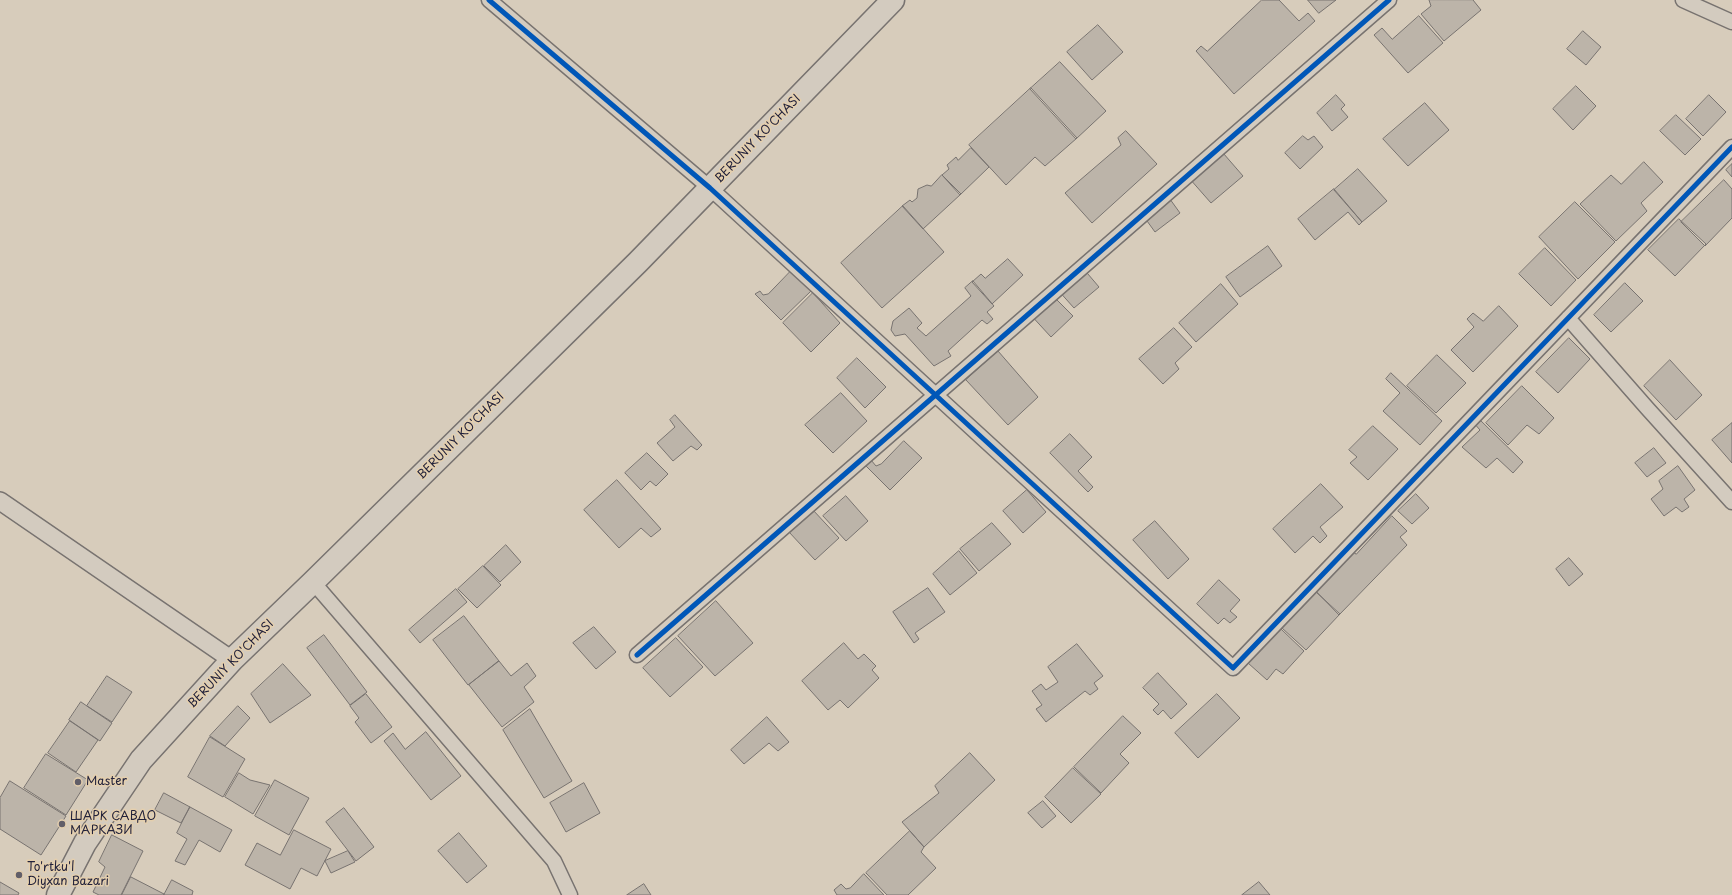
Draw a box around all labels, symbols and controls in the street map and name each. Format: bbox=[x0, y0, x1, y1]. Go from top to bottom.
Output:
street label: BERUNIY KO'CHASI bbox=[712, 92, 804, 186]
street label: BERUNIY KO'CHASI bbox=[415, 390, 507, 482]
street label: BERUNIY KO'CHASI bbox=[185, 617, 277, 711]
place label: Master bbox=[86, 775, 127, 789]
marker: Master bbox=[73, 777, 83, 787]
place label: ШАРК САВДО МАРКАЗИ bbox=[70, 810, 156, 838]
marker: ШАРК САВДО МАРКАЗИ bbox=[57, 819, 67, 829]
place label: To'rtku'l Diyxan Bazari bbox=[27, 861, 109, 889]
marker: To'rtku'l Diyxan Bazari bbox=[14, 870, 24, 880]

